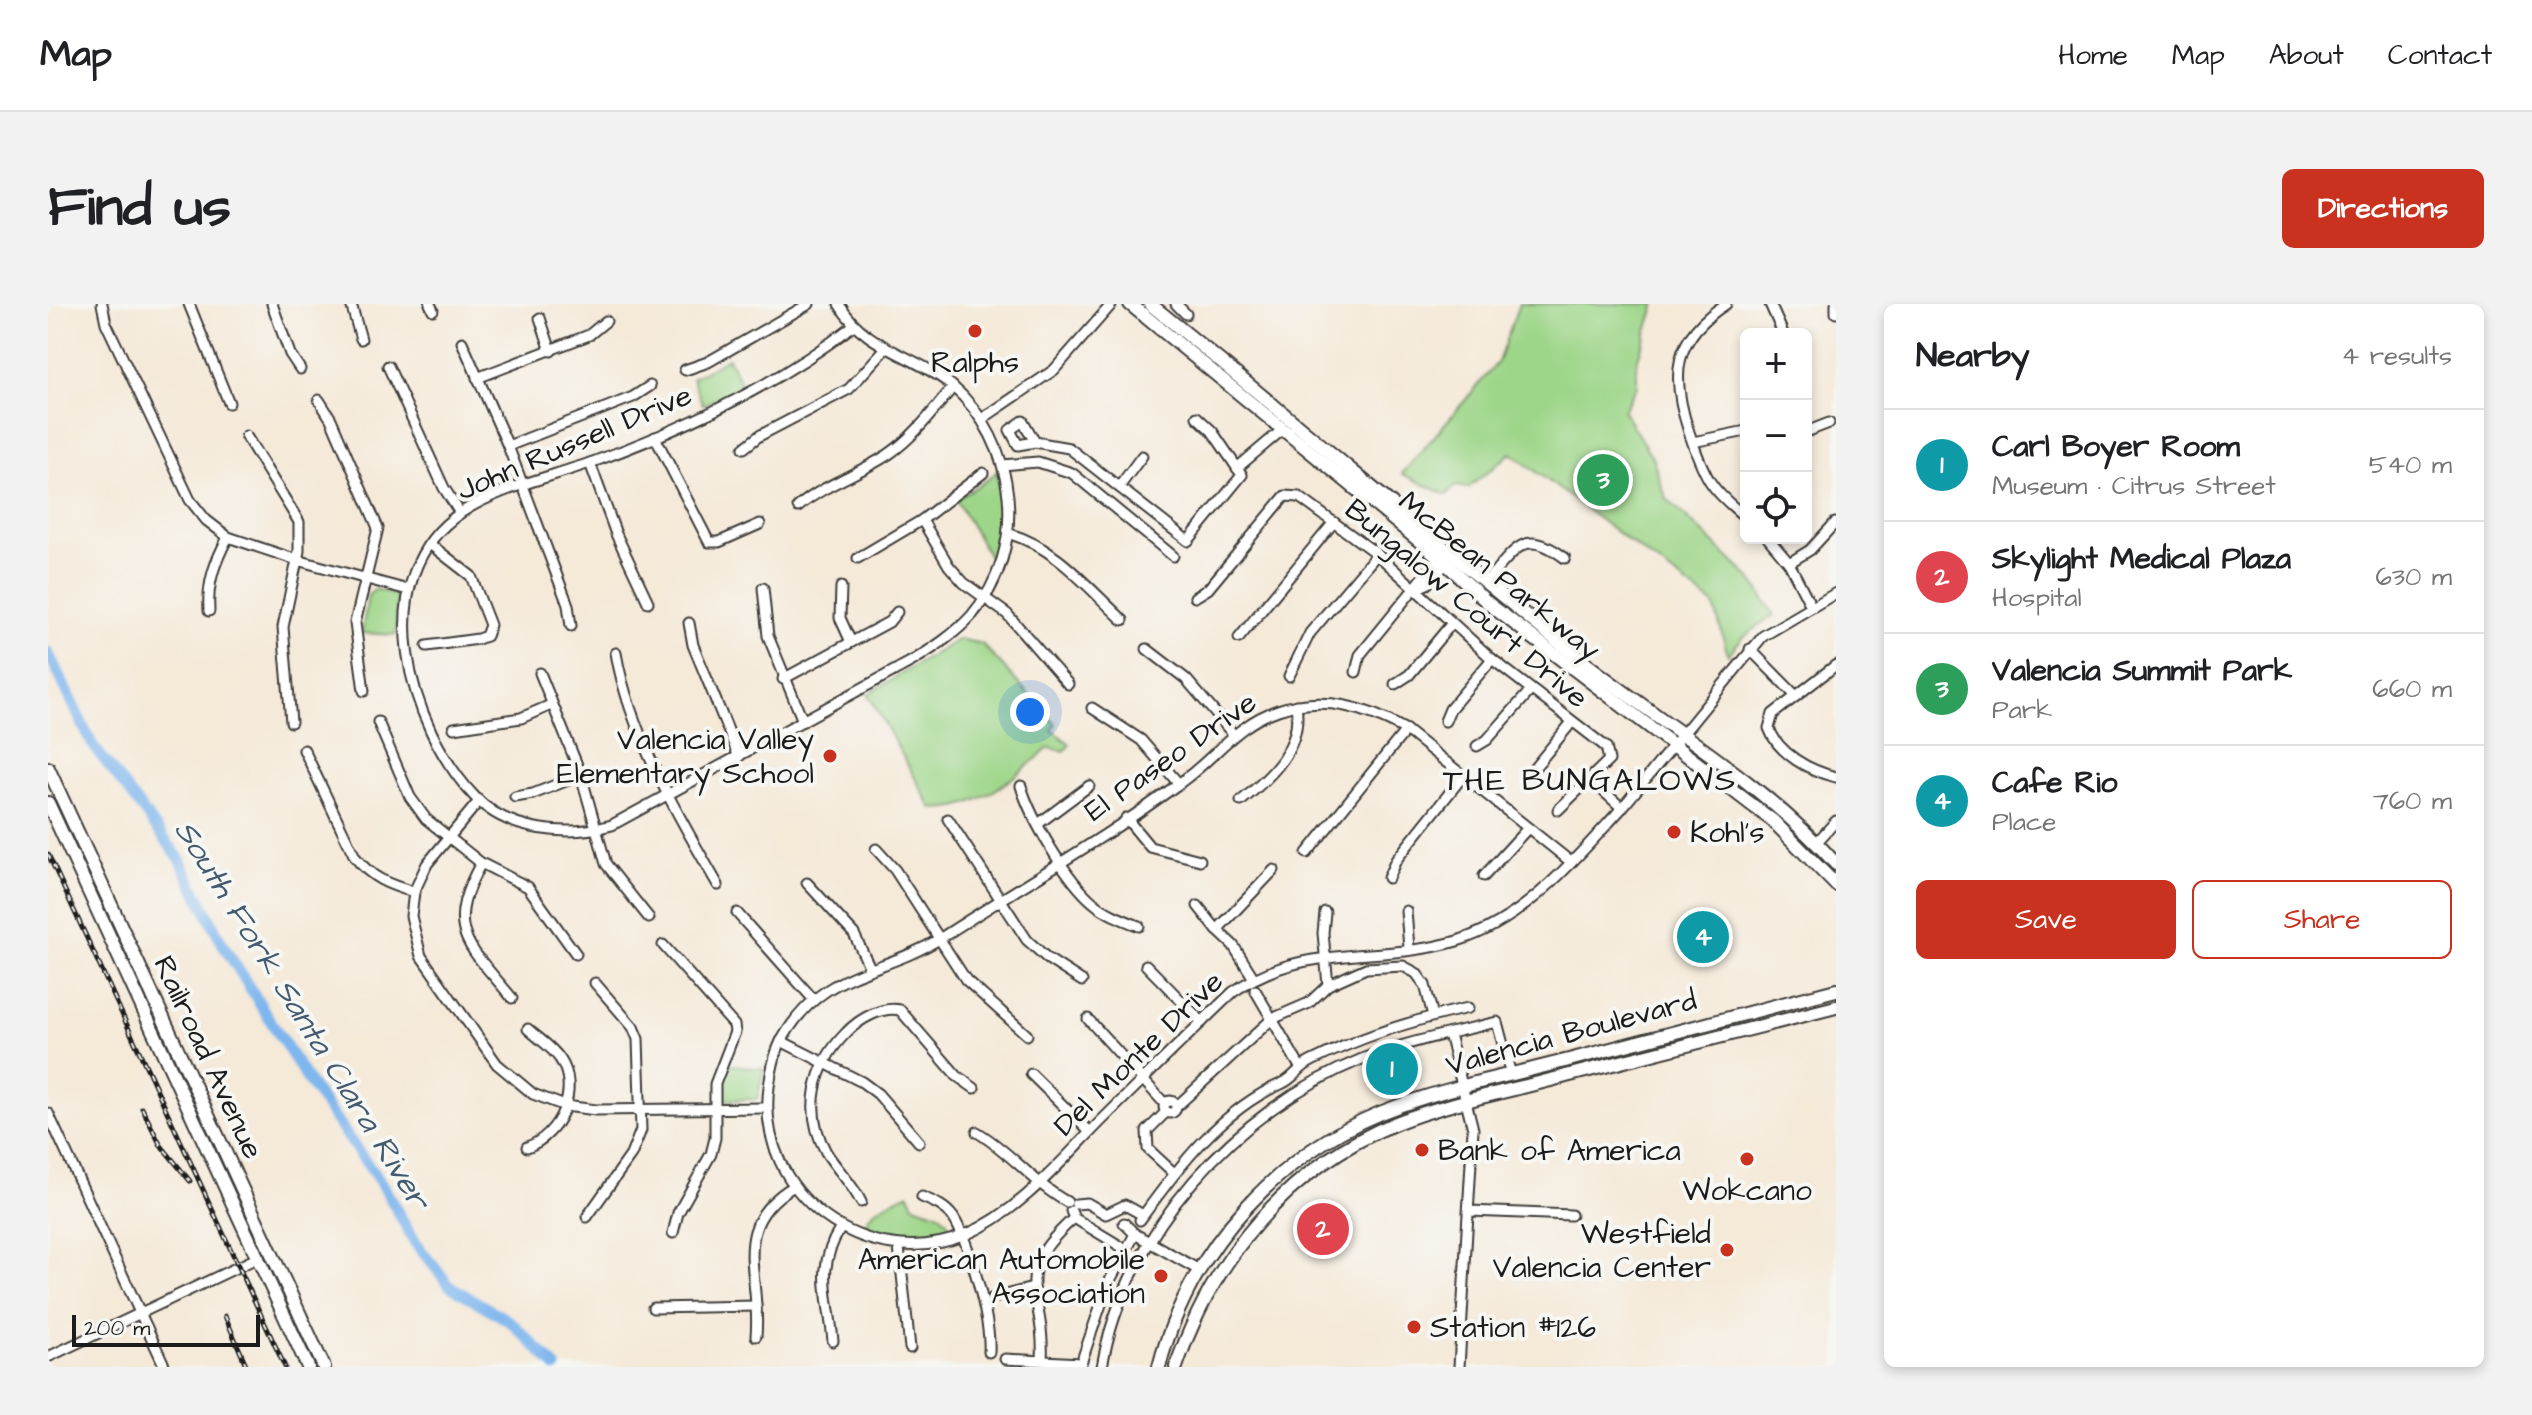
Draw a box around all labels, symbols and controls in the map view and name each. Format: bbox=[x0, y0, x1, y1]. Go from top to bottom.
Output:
text: Map bbox=[40, 29, 112, 81]
text: Home bbox=[2058, 36, 2128, 75]
text: Map bbox=[2172, 36, 2225, 75]
text: About bbox=[2269, 36, 2344, 75]
text: Contact bbox=[2388, 36, 2492, 75]
text: Find us bbox=[48, 169, 231, 247]
button: Directions bbox=[2282, 169, 2484, 248]
marker: Ralphs bbox=[966, 322, 984, 340]
map controls bbox=[1740, 328, 1812, 544]
button: + bbox=[1740, 328, 1812, 400]
text: Nearby bbox=[1916, 332, 2030, 380]
text: 4 results bbox=[2342, 338, 2452, 374]
place label: Ralphs bbox=[931, 342, 1019, 384]
street label: John Russell Drive bbox=[450, 374, 698, 511]
button: − bbox=[1740, 400, 1812, 472]
text: Carl Boyer Room bbox=[1992, 426, 2240, 468]
text: 1 bbox=[1940, 447, 1944, 483]
text: 540 m bbox=[2369, 447, 2452, 483]
pin: 3 bbox=[1577, 450, 1629, 510]
text: Museum · Citrus Street bbox=[1992, 468, 2276, 504]
button: locate bbox=[1740, 472, 1812, 544]
street label: McBean Parkway bbox=[1389, 481, 1609, 671]
street label: Bungalow Court Drive bbox=[1335, 489, 1597, 719]
text: Skylight Medical Plaza bbox=[1992, 538, 2291, 580]
text: 2 bbox=[1935, 559, 1949, 595]
text: 630 m bbox=[2375, 559, 2452, 595]
text: Hospital bbox=[1992, 580, 2082, 616]
text: Valencia Summit Park bbox=[1992, 650, 2292, 692]
text: 3 bbox=[1935, 671, 1949, 707]
text: 660 m bbox=[2372, 671, 2452, 707]
street label: El Paseo Drive bbox=[1076, 682, 1265, 832]
your location bbox=[1010, 692, 1050, 732]
text: Park bbox=[1992, 692, 2052, 728]
place label: Valencia Valley Elementary School bbox=[557, 719, 814, 796]
marker: Valencia Valley Elementary School bbox=[821, 747, 839, 765]
district label: THE BUNGALOWS bbox=[1443, 758, 1737, 803]
text: Cafe Rio bbox=[1992, 762, 2117, 804]
text: 4 bbox=[1933, 783, 1951, 819]
text: 760 m bbox=[2373, 783, 2452, 819]
text: Place bbox=[1992, 804, 2056, 840]
water label: South Fork Santa Clara River bbox=[163, 811, 442, 1221]
place label: Kohl's bbox=[1690, 812, 1765, 854]
marker: Kohl's bbox=[1665, 823, 1683, 841]
button: Save bbox=[1916, 880, 2176, 959]
button: Share bbox=[2192, 880, 2452, 959]
pin: 4 bbox=[1677, 907, 1729, 967]
street label: Railroad Avenue bbox=[143, 949, 274, 1166]
street label: Del Monte Drive bbox=[1044, 962, 1233, 1146]
street label: Valencia Boulevard bbox=[1441, 979, 1701, 1087]
pin: 1 bbox=[1366, 1039, 1418, 1099]
place label: Bank of America bbox=[1438, 1130, 1681, 1172]
marker: Bank of America bbox=[1413, 1141, 1431, 1159]
marker: Wokcano bbox=[1738, 1150, 1756, 1168]
place label: Wokcano bbox=[1682, 1170, 1812, 1212]
pin: 2 bbox=[1297, 1199, 1349, 1259]
place label: Westfield Valencia Center bbox=[1493, 1213, 1711, 1289]
place label: American Automobile Association bbox=[858, 1239, 1145, 1315]
marker: Westfield Valencia Center bbox=[1718, 1241, 1736, 1259]
marker: American Automobile Association bbox=[1152, 1267, 1170, 1285]
place label: Station #126 bbox=[1430, 1307, 1596, 1349]
scale bar bbox=[72, 1311, 260, 1347]
text: 200 m bbox=[84, 1313, 150, 1344]
marker: Station #126 bbox=[1405, 1318, 1423, 1336]

